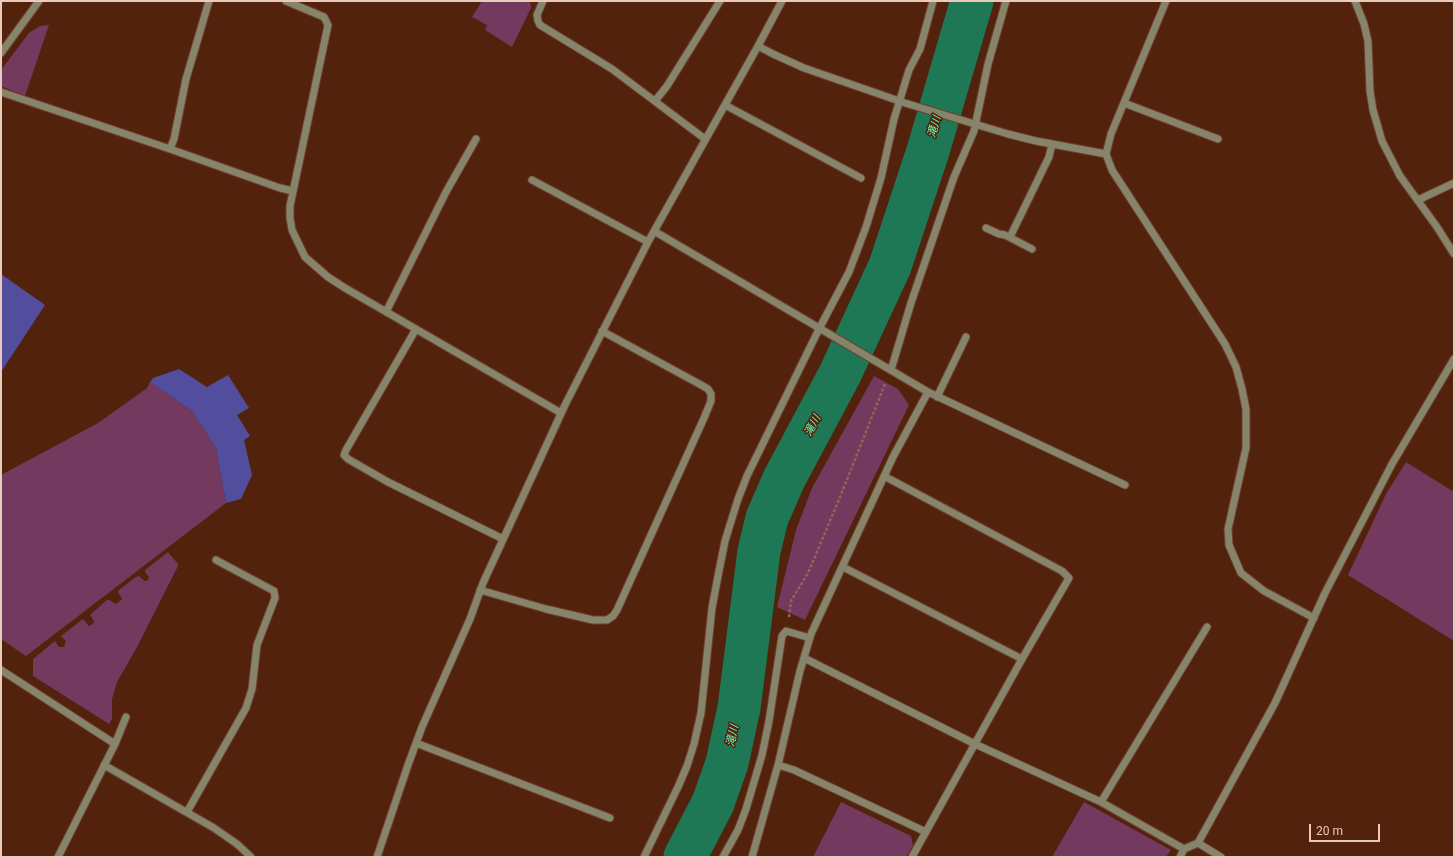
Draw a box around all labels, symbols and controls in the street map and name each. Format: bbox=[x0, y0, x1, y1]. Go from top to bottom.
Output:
water label: 滝川 bbox=[926, 115, 944, 139]
water label: 滝川 bbox=[802, 413, 824, 439]
water label: 滝川 bbox=[724, 724, 742, 748]
scale bar bbox=[1311, 816, 1382, 842]
text: 20 m bbox=[1316, 824, 1343, 838]

